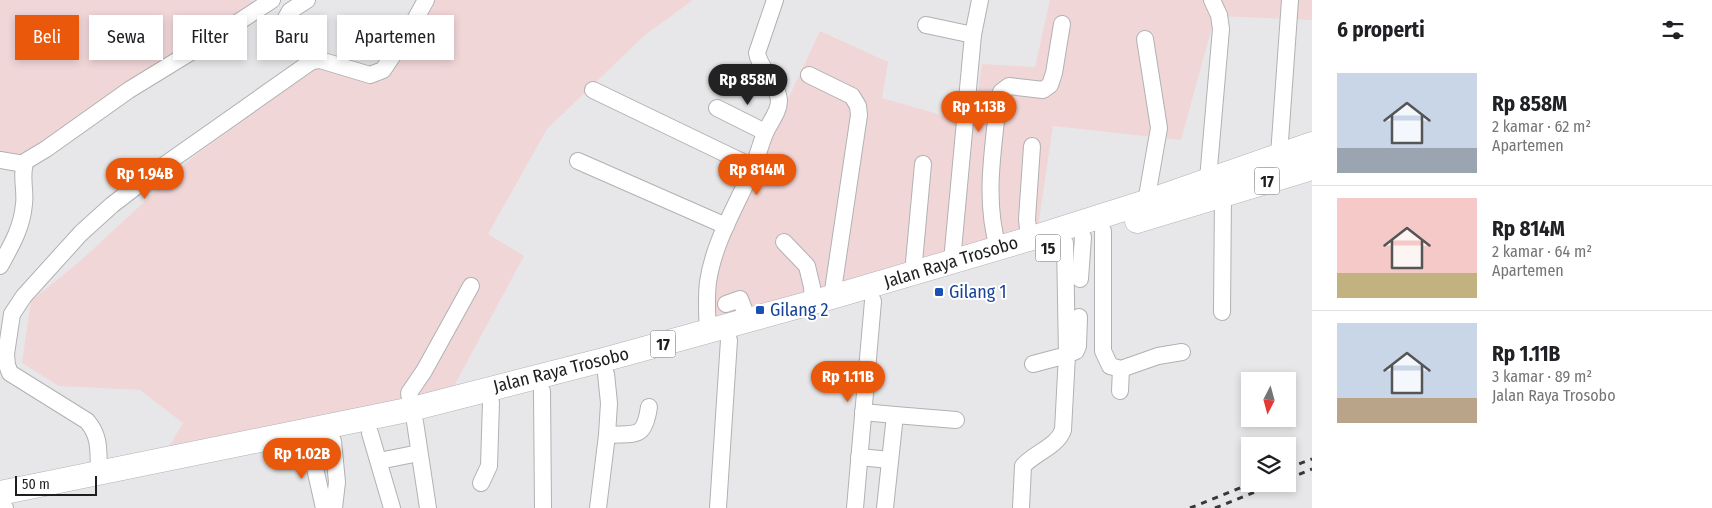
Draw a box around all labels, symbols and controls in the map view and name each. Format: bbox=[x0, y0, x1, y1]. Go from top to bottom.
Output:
chip: Beli bbox=[15, 15, 79, 60]
chip: Sewa bbox=[89, 15, 163, 60]
chip: Filter bbox=[173, 15, 247, 60]
chip: Baru bbox=[257, 15, 327, 60]
chip: Apartemen bbox=[337, 15, 454, 60]
icon: filters bbox=[1659, 16, 1687, 44]
text: 6 properti bbox=[1337, 17, 1425, 43]
pin: Rp 858M bbox=[702, 64, 794, 106]
text: Rp 858M bbox=[719, 70, 777, 89]
pin: Rp 1.13B bbox=[927, 90, 1031, 133]
text: Rp 858M bbox=[1492, 91, 1567, 117]
icon: home bbox=[1377, 93, 1437, 153]
text: Rp 1.13B bbox=[952, 97, 1006, 116]
text: 2 kamar · 62 m² bbox=[1492, 117, 1591, 136]
text: Apartemen bbox=[1492, 136, 1564, 155]
pin: Rp 814M bbox=[711, 154, 803, 196]
pin: Rp 1.94B bbox=[93, 158, 197, 200]
text: Rp 814M bbox=[729, 160, 785, 179]
text: Rp 1.94B bbox=[117, 164, 173, 183]
road number: 17 bbox=[1254, 168, 1280, 195]
text: Rp 814M bbox=[1492, 216, 1565, 242]
icon: home bbox=[1377, 218, 1437, 278]
street label: Jalan Raya Trosobo bbox=[881, 231, 1021, 293]
road number: 15 bbox=[1036, 234, 1060, 262]
text: 2 kamar · 64 m² bbox=[1492, 242, 1592, 261]
text: Apartemen bbox=[1492, 261, 1564, 280]
place label: Gilang 1 bbox=[949, 281, 1007, 303]
marker: Gilang 1 bbox=[933, 286, 945, 298]
place label: Gilang 2 bbox=[770, 299, 829, 321]
marker: Gilang 2 bbox=[754, 304, 766, 316]
road number: 17 bbox=[650, 330, 676, 358]
text: Rp 1.11B bbox=[1492, 341, 1560, 367]
street label: Jalan Raya Trosobo bbox=[491, 343, 631, 397]
icon: home bbox=[1377, 343, 1437, 403]
pin: Rp 1.11B bbox=[796, 360, 900, 403]
text: Rp 1.11B bbox=[822, 367, 874, 386]
text: 3 kamar · 89 m² bbox=[1492, 367, 1592, 386]
north arrow bbox=[1241, 372, 1296, 428]
map controls bbox=[1241, 372, 1296, 492]
text: Jalan Raya Trosobo bbox=[1492, 386, 1616, 405]
button: layers bbox=[1241, 437, 1296, 492]
pin: Rp 1.02B bbox=[250, 438, 354, 480]
text: Rp 1.02B bbox=[274, 444, 330, 463]
scale bar bbox=[15, 473, 98, 496]
text: 50 m bbox=[22, 476, 50, 493]

